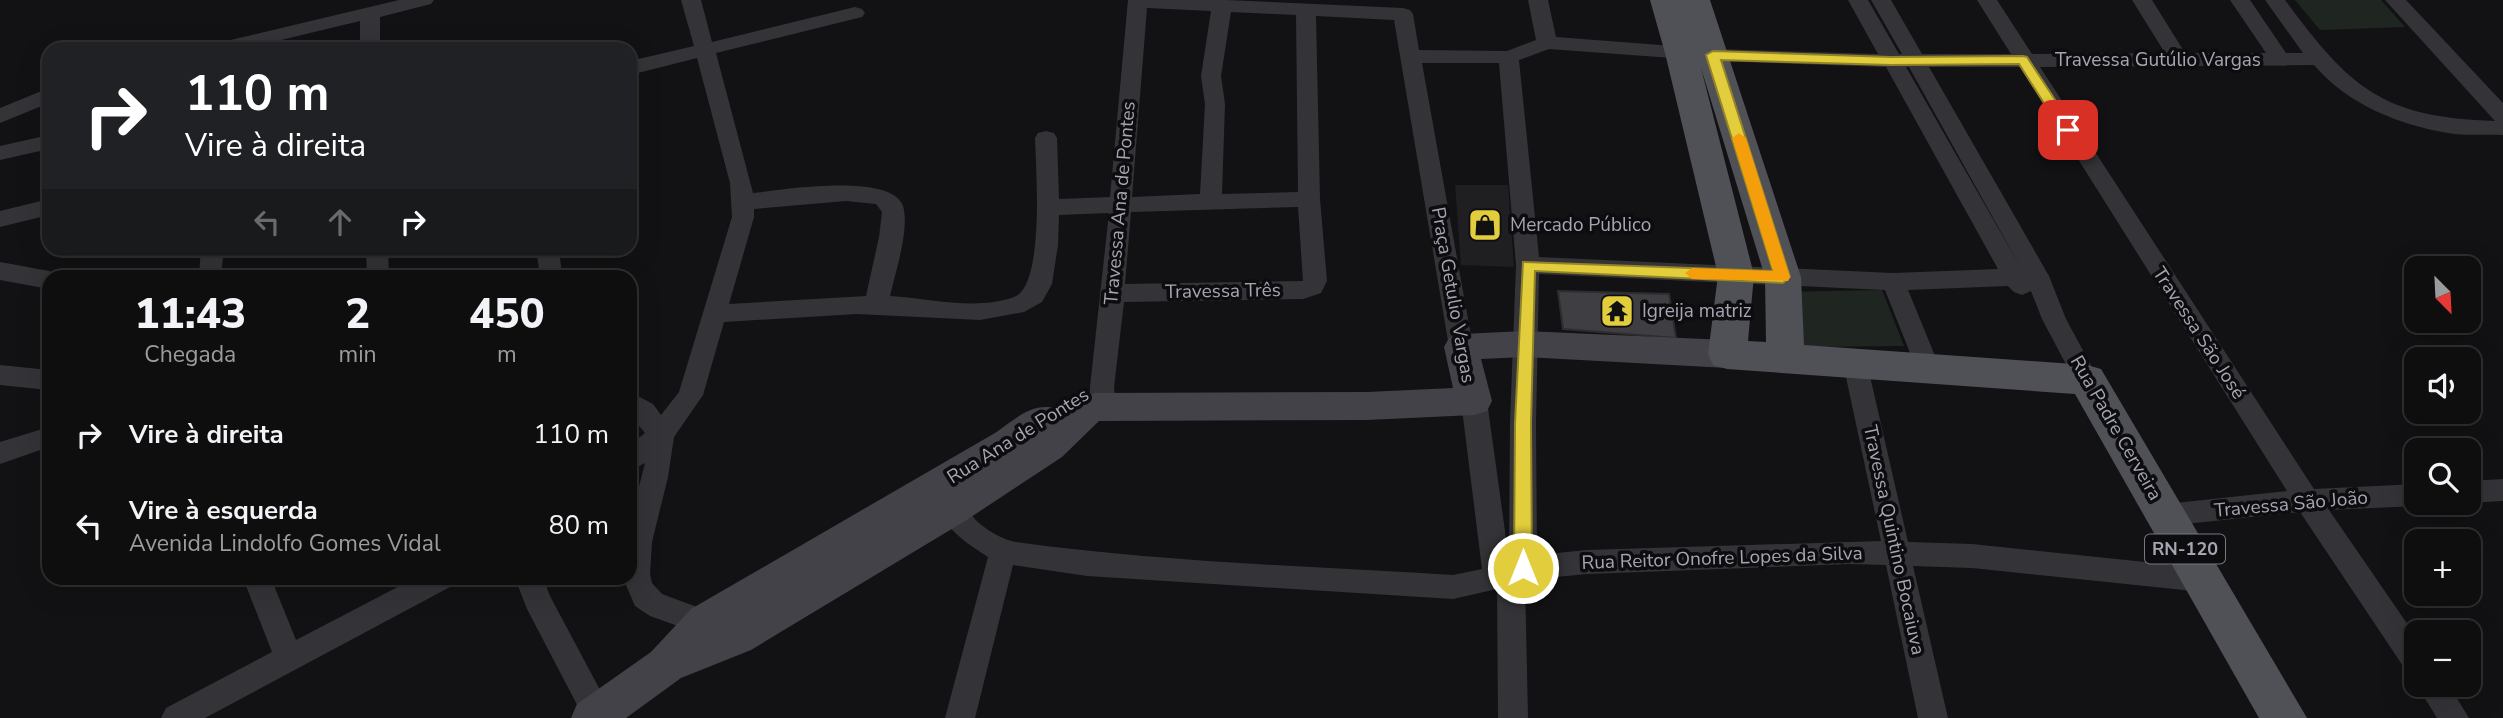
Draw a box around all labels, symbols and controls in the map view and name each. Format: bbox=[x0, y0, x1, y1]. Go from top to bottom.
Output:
street label: Travessa Gutúlio Vargas bbox=[2055, 47, 2261, 73]
text: 110 m bbox=[185, 60, 329, 127]
icon: right bbox=[70, 70, 161, 161]
street label: Travessa Ana de Pontes bbox=[1098, 100, 1142, 306]
pin bbox=[2038, 100, 2098, 160]
icon: arrive bbox=[2049, 111, 2087, 149]
text: Vire à direita bbox=[185, 124, 366, 167]
icon: left bbox=[248, 203, 286, 241]
icon: ahead bbox=[321, 203, 359, 241]
icon: right bbox=[394, 203, 432, 241]
street label: Praça Getulio Vargas bbox=[1425, 205, 1481, 385]
shop icon: Mercado Público bbox=[1466, 206, 1504, 244]
place label: Mercado Público bbox=[1510, 212, 1651, 238]
north arrow bbox=[2404, 256, 2482, 332]
map controls bbox=[2404, 256, 2481, 697]
street label: Travessa São José bbox=[2146, 262, 2252, 404]
street label: Travessa Três bbox=[1165, 277, 1281, 305]
text: 11:43 bbox=[134, 286, 246, 343]
text: 2 bbox=[345, 286, 370, 343]
text: 450 bbox=[469, 286, 545, 343]
temple icon: Igreija matriz bbox=[1598, 292, 1636, 330]
place label: Igreija matriz bbox=[1642, 298, 1752, 324]
text: Chegada bbox=[144, 339, 236, 370]
text: min bbox=[339, 339, 377, 370]
text: m bbox=[497, 339, 517, 370]
button: sound bbox=[2404, 347, 2481, 424]
street label: Rua Padre Cerveira bbox=[2064, 351, 2168, 505]
street label: Rua Ana de Pontes bbox=[942, 382, 1094, 490]
icon: right bbox=[70, 416, 108, 454]
text: Vire à direita bbox=[129, 417, 284, 452]
text: 110 m bbox=[533, 417, 609, 452]
street label: Travessa Quintino Bocaiuva bbox=[1857, 423, 1931, 657]
button: search bbox=[2404, 438, 2481, 515]
street label: Travessa São João bbox=[2213, 484, 2369, 524]
text: Vire à esquerda bbox=[129, 493, 318, 528]
icon: left bbox=[70, 507, 108, 545]
text: 80 m bbox=[549, 508, 609, 543]
text: Avenida Lindolfo Gomes Vidal bbox=[129, 528, 441, 559]
button: + bbox=[2404, 529, 2481, 606]
position arrow bbox=[1486, 531, 1560, 605]
road number: RN-120 bbox=[2145, 534, 2225, 564]
street label: Rua Reitor Onofre Lopes da Silva bbox=[1581, 540, 1863, 576]
button: − bbox=[2404, 620, 2481, 697]

